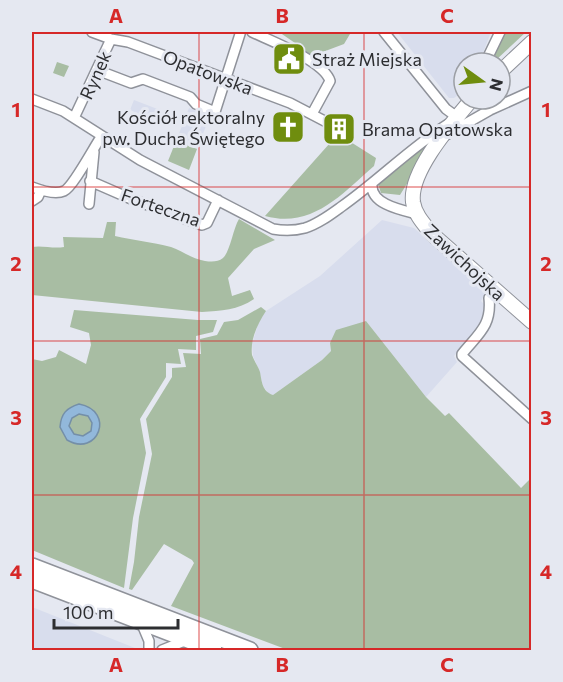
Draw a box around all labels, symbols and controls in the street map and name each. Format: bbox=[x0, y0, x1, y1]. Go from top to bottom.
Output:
text: A bbox=[109, 3, 123, 27]
text: B bbox=[275, 3, 289, 27]
text: C bbox=[440, 3, 454, 27]
public building icon: Straż Miejska bbox=[271, 41, 307, 77]
street label: Opatowska bbox=[160, 45, 256, 99]
street label: Rynek bbox=[75, 47, 115, 103]
place label: Straż Miejska bbox=[312, 48, 422, 70]
north arrow bbox=[452, 51, 512, 111]
text: N bbox=[486, 77, 508, 93]
text: 1 bbox=[11, 97, 21, 121]
text: 1 bbox=[541, 97, 551, 121]
place label: Kościół rektoralny pw. Ducha Świętego bbox=[102, 106, 265, 149]
church icon: Kościół rektoralny pw. Ducha Świętego bbox=[270, 109, 306, 145]
building icon: Brama Opatowska bbox=[321, 111, 357, 147]
place label: Brama Opatowska bbox=[362, 118, 513, 140]
street label: Forteczna bbox=[119, 183, 203, 231]
street label: Zawichojska bbox=[420, 219, 510, 305]
text: 2 bbox=[10, 251, 22, 275]
text: 2 bbox=[540, 251, 552, 275]
text: 3 bbox=[10, 405, 22, 429]
text: 3 bbox=[540, 405, 552, 429]
text: 4 bbox=[10, 559, 22, 583]
text: 4 bbox=[540, 559, 552, 583]
scale bar bbox=[54, 592, 178, 630]
text: 100 m bbox=[63, 601, 113, 623]
text: A bbox=[109, 652, 123, 676]
text: B bbox=[275, 652, 289, 676]
text: C bbox=[440, 652, 454, 676]

